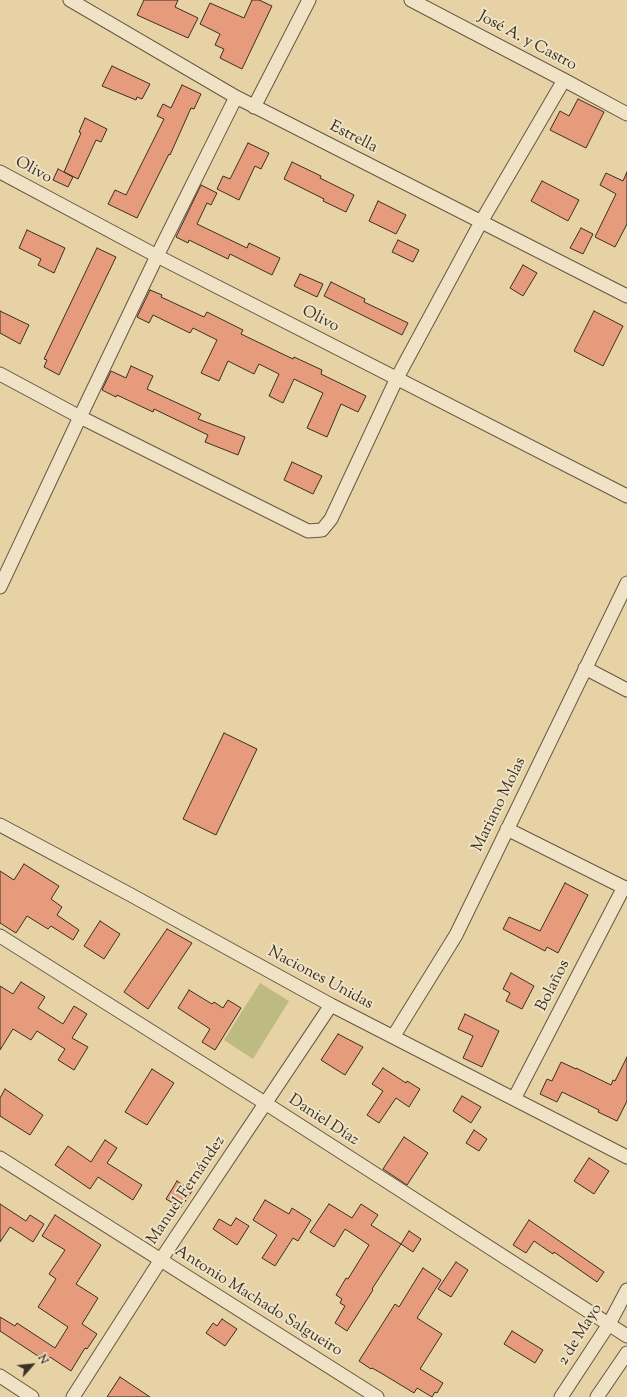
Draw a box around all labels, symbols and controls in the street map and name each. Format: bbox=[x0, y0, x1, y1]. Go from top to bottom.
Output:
street label: José A. y Castro bbox=[474, 8, 580, 76]
street label: Estrella bbox=[326, 118, 380, 158]
street label: Olivo bbox=[11, 153, 55, 189]
street label: Olivo bbox=[298, 303, 342, 337]
street label: Mariano Molas bbox=[469, 755, 531, 855]
street label: Naciones Unidas bbox=[264, 943, 376, 1015]
street label: Bolaños bbox=[533, 957, 575, 1015]
street label: Daniel Díaz bbox=[284, 1091, 362, 1151]
street label: Manuel Fernández bbox=[144, 1133, 230, 1249]
street label: Antonio Machado Salgueiro bbox=[171, 1242, 345, 1362]
street label: 2 de Mayo bbox=[555, 1301, 607, 1369]
north arrow bbox=[12, 1345, 52, 1385]
text: N bbox=[34, 1352, 52, 1367]

